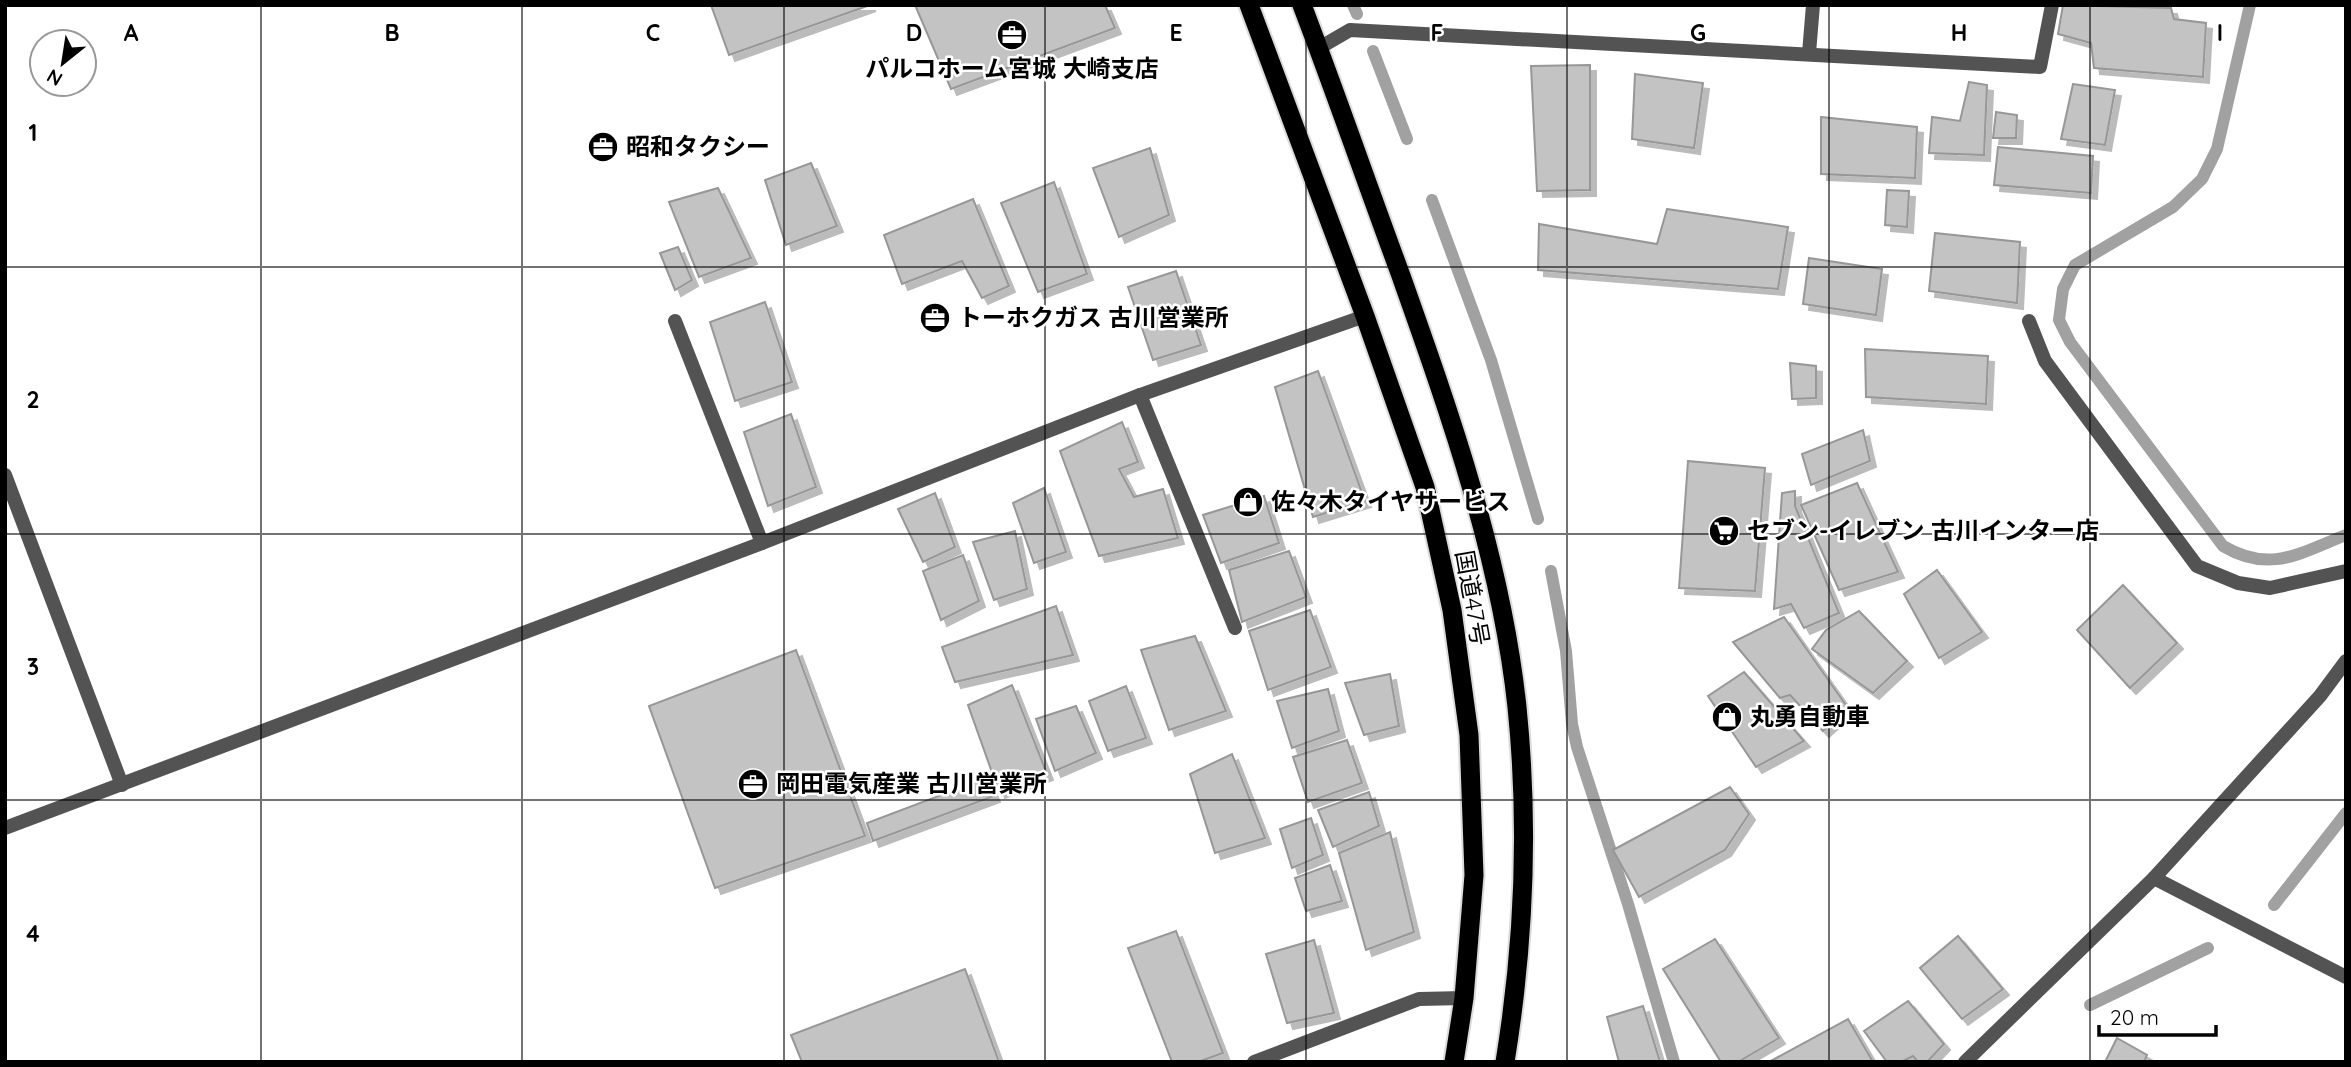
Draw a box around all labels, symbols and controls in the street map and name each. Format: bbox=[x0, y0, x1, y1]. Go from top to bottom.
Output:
text: A bbox=[124, 18, 139, 47]
text: B bbox=[384, 18, 400, 47]
text: C bbox=[646, 18, 660, 47]
text: D bbox=[906, 18, 922, 47]
office icon: パルコホーム宮城 大崎支店 bbox=[995, 18, 1029, 52]
text: E bbox=[1169, 18, 1183, 47]
text: F bbox=[1431, 18, 1443, 47]
text: G bbox=[1690, 18, 1706, 47]
text: H bbox=[1951, 18, 1967, 47]
text: I bbox=[2217, 18, 2223, 47]
north arrow bbox=[28, 28, 98, 98]
place label: パルコホーム宮城 大崎支店 bbox=[865, 53, 1159, 83]
text: N bbox=[42, 64, 67, 92]
text: 1 bbox=[29, 118, 37, 147]
office icon: 昭和タクシー bbox=[586, 130, 620, 164]
place label: 昭和タクシー bbox=[626, 131, 770, 161]
office icon: トーホクガス 古川営業所 bbox=[918, 301, 952, 335]
place label: トーホクガス 古川営業所 bbox=[958, 302, 1229, 332]
text: 2 bbox=[26, 385, 40, 414]
shop icon: 佐々木タイヤサービス bbox=[1231, 485, 1265, 519]
place label: 佐々木タイヤサービス bbox=[1271, 486, 1510, 516]
supermarket icon: セブン-イレブン 古川インター店 bbox=[1707, 514, 1741, 548]
place label: セブン-イレブン 古川インター店 bbox=[1747, 515, 2099, 545]
street label: 国道47号 bbox=[1450, 548, 1496, 648]
text: 3 bbox=[27, 652, 39, 681]
shop icon: 丸勇自動車 bbox=[1710, 700, 1744, 734]
place label: 丸勇自動車 bbox=[1750, 701, 1870, 731]
office icon: 岡田電気産業 古川営業所 bbox=[736, 767, 770, 801]
place label: 岡田電気産業 古川営業所 bbox=[776, 768, 1047, 798]
text: 4 bbox=[26, 919, 40, 948]
scale bar bbox=[2099, 993, 2216, 1038]
text: 20 m bbox=[2110, 1004, 2159, 1030]

